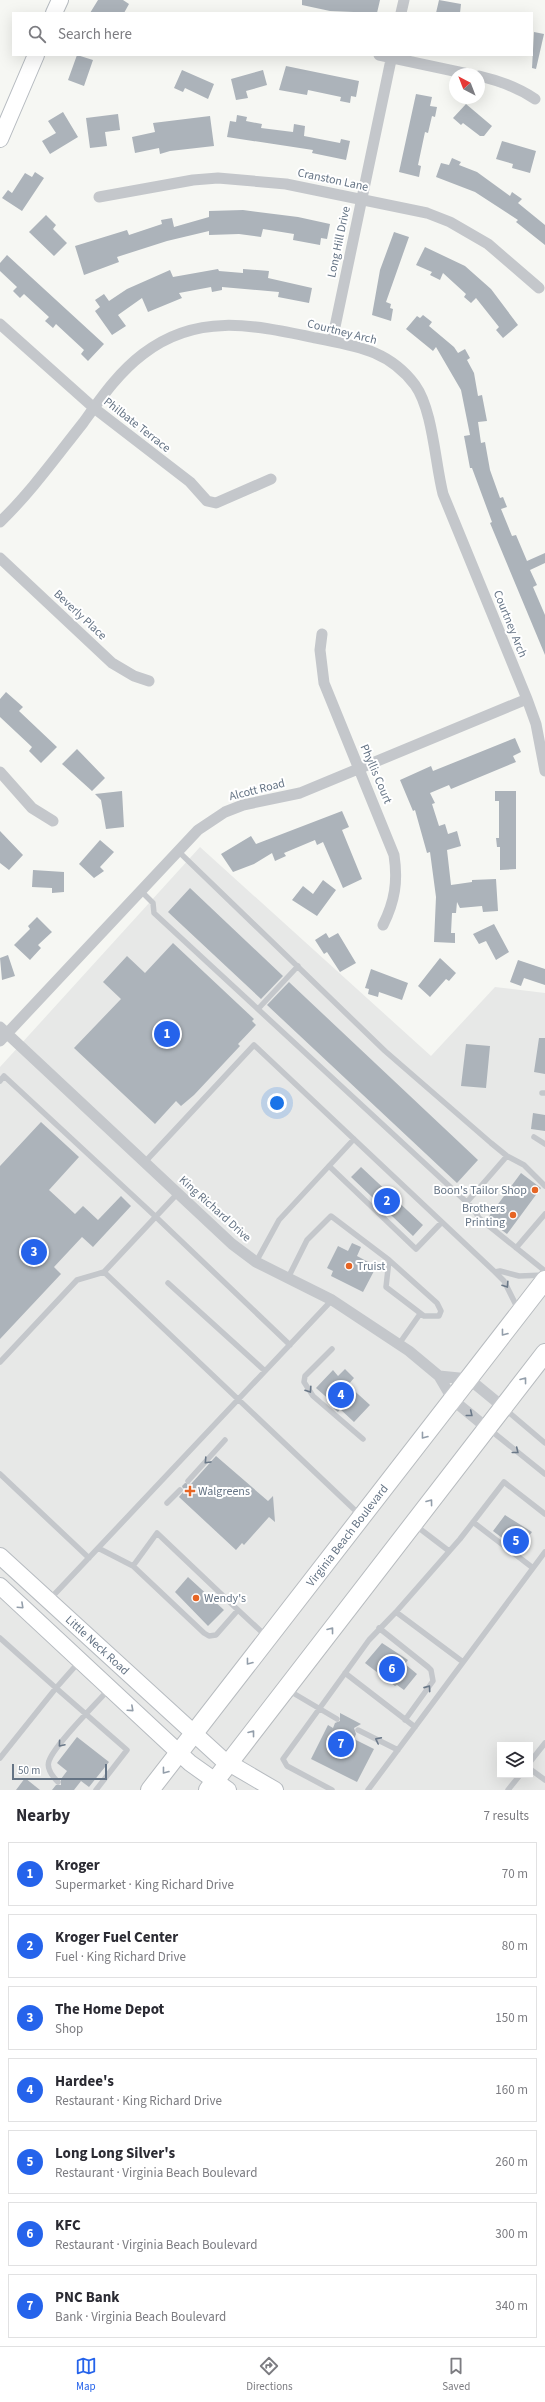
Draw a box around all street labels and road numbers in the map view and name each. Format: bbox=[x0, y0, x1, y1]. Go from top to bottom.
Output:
street label: Cranston Lane bbox=[296, 164, 370, 196]
street label: Long Hill Drive bbox=[323, 205, 355, 279]
street label: Courtney Arch bbox=[305, 315, 379, 349]
street label: Philbate Terrace bbox=[100, 393, 174, 457]
street label: Beverly Place bbox=[50, 586, 110, 644]
street label: Courtney Arch bbox=[489, 588, 531, 660]
street label: Phyllis Court bbox=[356, 741, 396, 807]
street label: Alcott Road bbox=[227, 775, 287, 805]
street label: King Richard Drive bbox=[175, 1172, 255, 1246]
street label: Virginia Beach Boulevard bbox=[302, 1481, 392, 1590]
street label: Little Neck Road bbox=[62, 1611, 133, 1679]

